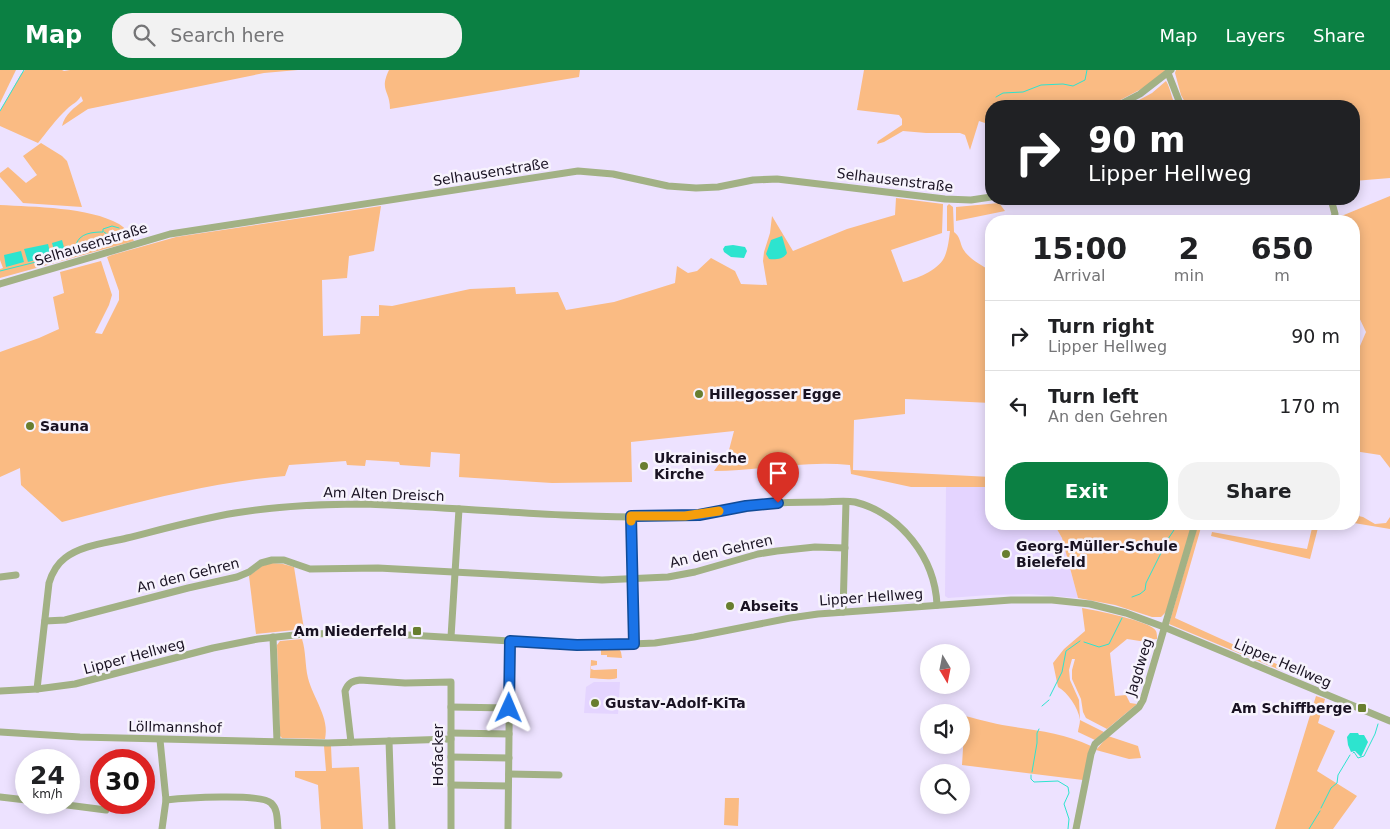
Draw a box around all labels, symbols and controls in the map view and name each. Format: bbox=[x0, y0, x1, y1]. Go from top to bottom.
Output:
search box bbox=[112, 13, 462, 58]
text: Map bbox=[25, 21, 82, 49]
icon: search bbox=[130, 21, 158, 49]
text: Search here bbox=[170, 24, 284, 46]
text: Map bbox=[1159, 25, 1197, 46]
text: Layers bbox=[1225, 25, 1285, 46]
text: Share bbox=[1313, 25, 1365, 46]
icon: right bbox=[1005, 120, 1070, 185]
text: 90 m bbox=[1088, 120, 1185, 160]
street label: Selhausenstraße bbox=[432, 155, 550, 189]
text: Lipper Hellweg bbox=[1088, 161, 1252, 186]
street label: Selhausenstraße bbox=[836, 165, 954, 195]
street label: Selhausenstraße bbox=[33, 219, 149, 269]
text: 15:00 bbox=[1032, 231, 1127, 266]
text: 2 bbox=[1178, 231, 1199, 266]
text: 650 bbox=[1251, 231, 1313, 266]
text: Arrival bbox=[1053, 266, 1105, 285]
text: min bbox=[1174, 266, 1204, 285]
text: m bbox=[1274, 266, 1290, 285]
text: Turn right bbox=[1048, 315, 1154, 337]
icon: right bbox=[1005, 322, 1033, 350]
text: 90 m bbox=[1291, 325, 1340, 347]
text: Lipper Hellweg bbox=[1048, 337, 1167, 356]
text: Turn left bbox=[1048, 385, 1139, 407]
place label: Hillegosser Egge bbox=[709, 386, 841, 402]
marker: Hillegosser Egge bbox=[693, 388, 705, 400]
icon: left bbox=[1005, 392, 1033, 420]
text: 170 m bbox=[1279, 395, 1340, 417]
text: An den Gehren bbox=[1048, 407, 1168, 426]
place label: Sauna bbox=[40, 418, 89, 434]
marker: Sauna bbox=[24, 420, 36, 432]
place label: Ukrainische Kirche bbox=[654, 450, 747, 482]
pin bbox=[757, 452, 799, 503]
icon: arrive bbox=[764, 459, 792, 487]
marker: Ukrainische Kirche bbox=[638, 460, 650, 472]
button: Exit bbox=[1005, 462, 1168, 520]
button: Share bbox=[1178, 462, 1340, 520]
street label: Am Alten Dreisch bbox=[323, 484, 445, 504]
street label: An den Gehren bbox=[668, 531, 774, 571]
place label: Georg-Müller-Schule Bielefeld bbox=[1016, 538, 1178, 570]
marker: Georg-Müller-Schule Bielefeld bbox=[1000, 548, 1012, 560]
street label: An den Gehren bbox=[135, 555, 241, 595]
street label: Lipper Hellweg bbox=[818, 585, 924, 609]
place label: Abseits bbox=[740, 598, 799, 614]
marker: Abseits bbox=[724, 600, 736, 612]
place label: Am Niederfeld bbox=[294, 623, 407, 639]
marker: Am Niederfeld bbox=[411, 625, 423, 637]
street label: Lipper Hellweg bbox=[82, 635, 186, 677]
street label: Lipper Hellweg bbox=[1232, 635, 1334, 691]
street label: Jagdweg bbox=[1122, 636, 1155, 699]
north arrow bbox=[920, 644, 970, 694]
map controls bbox=[920, 644, 970, 814]
position arrow bbox=[482, 681, 534, 733]
place label: Gustav-Adolf-KiTa bbox=[605, 695, 746, 711]
marker: Gustav-Adolf-KiTa bbox=[589, 697, 601, 709]
place label: Am Schiffberge bbox=[1231, 700, 1352, 716]
marker: Am Schiffberge bbox=[1356, 702, 1368, 714]
button: sound bbox=[920, 704, 970, 754]
street label: Löllmannshof bbox=[128, 718, 223, 736]
street label: Hofacker bbox=[430, 724, 446, 786]
speed limit sign: 30 bbox=[90, 749, 155, 814]
text: 24 bbox=[30, 761, 65, 790]
button: search bbox=[920, 764, 970, 814]
text: km/h bbox=[32, 787, 63, 801]

